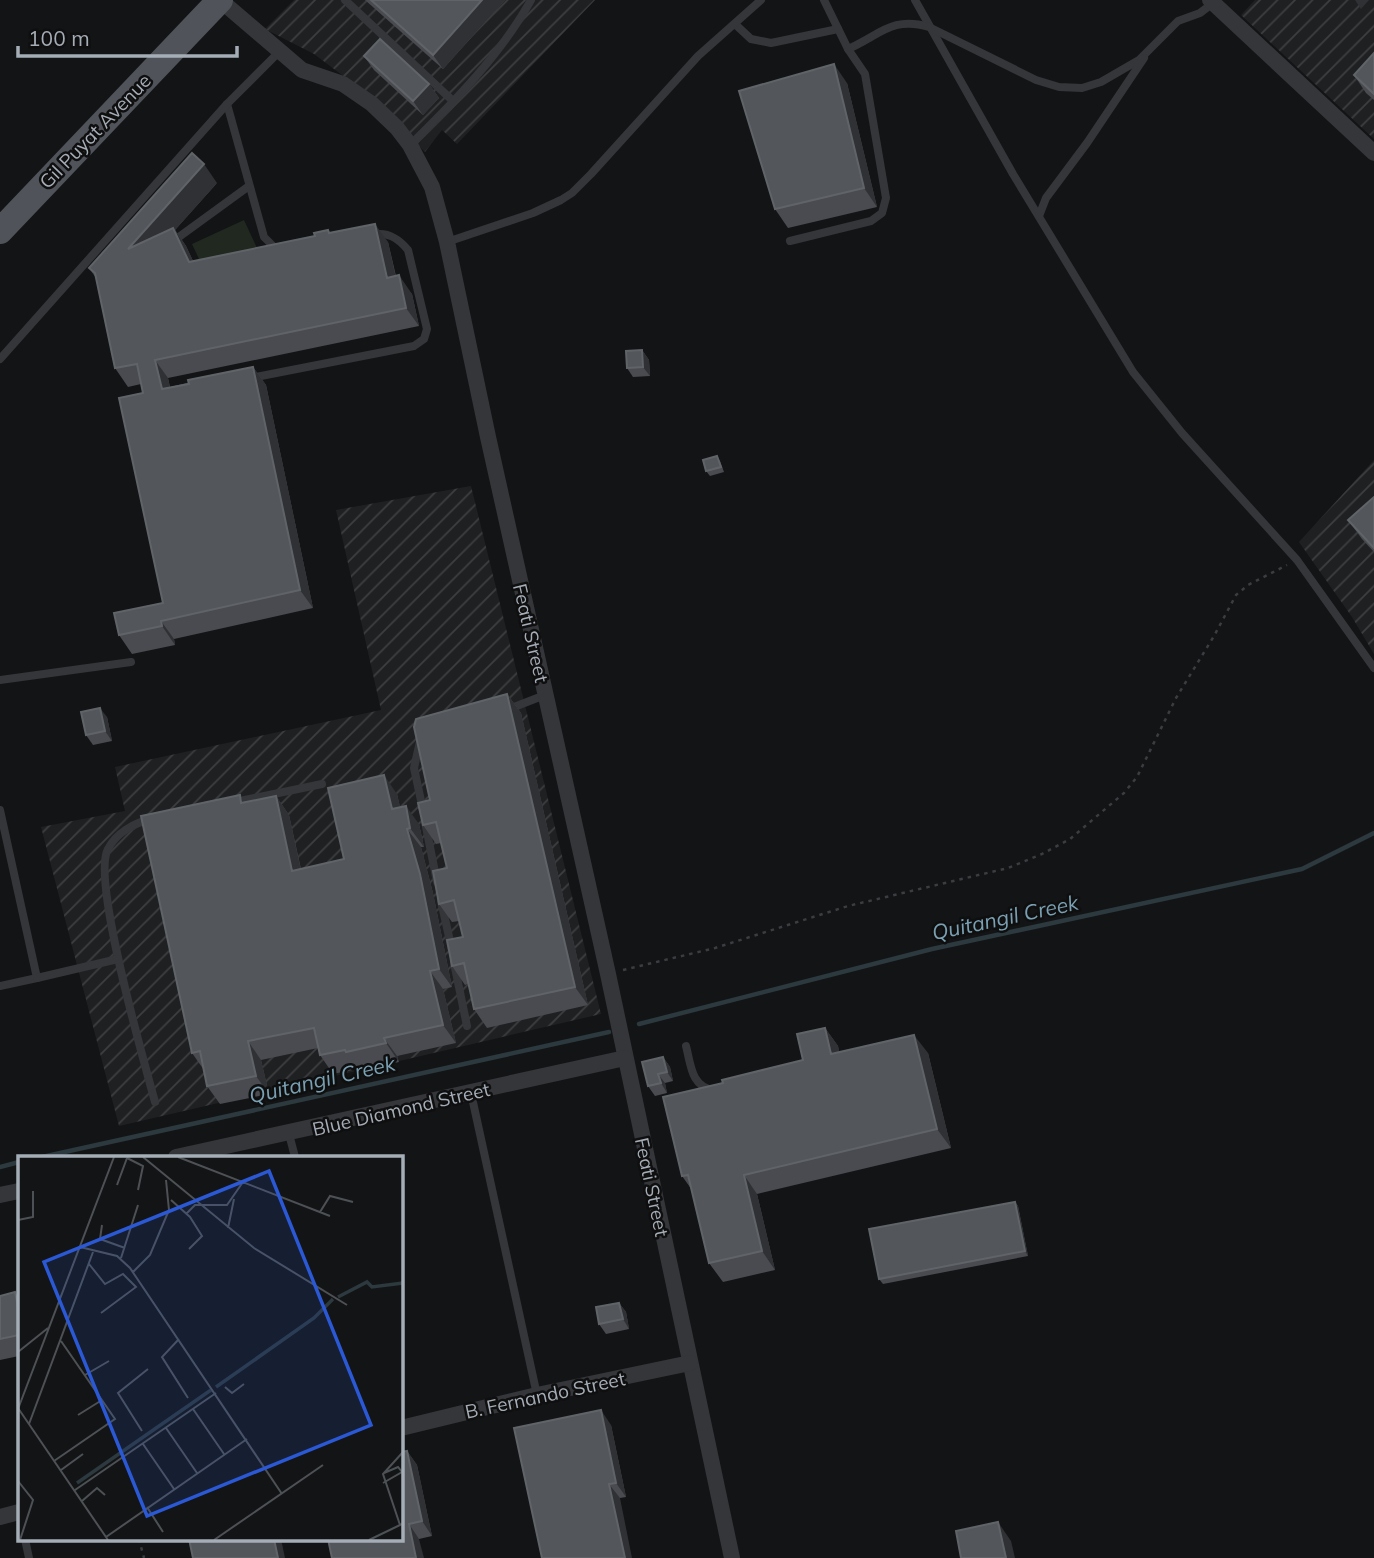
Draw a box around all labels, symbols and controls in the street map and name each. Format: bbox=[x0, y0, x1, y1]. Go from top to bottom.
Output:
scale bar bbox=[18, 14, 236, 58]
text: 100 m bbox=[28, 25, 90, 51]
street label: Gil Puyat Avenue bbox=[34, 69, 156, 193]
street label: Feati Street bbox=[508, 581, 554, 685]
water label: Quitangil Creek bbox=[929, 889, 1082, 945]
water label: Quitangil Creek bbox=[246, 1049, 399, 1108]
street label: Blue Diamond Street bbox=[310, 1077, 492, 1141]
street label: Feati Street bbox=[630, 1135, 674, 1239]
inset map bbox=[18, 1156, 402, 1540]
street label: B. Fernando Street bbox=[463, 1366, 628, 1424]

